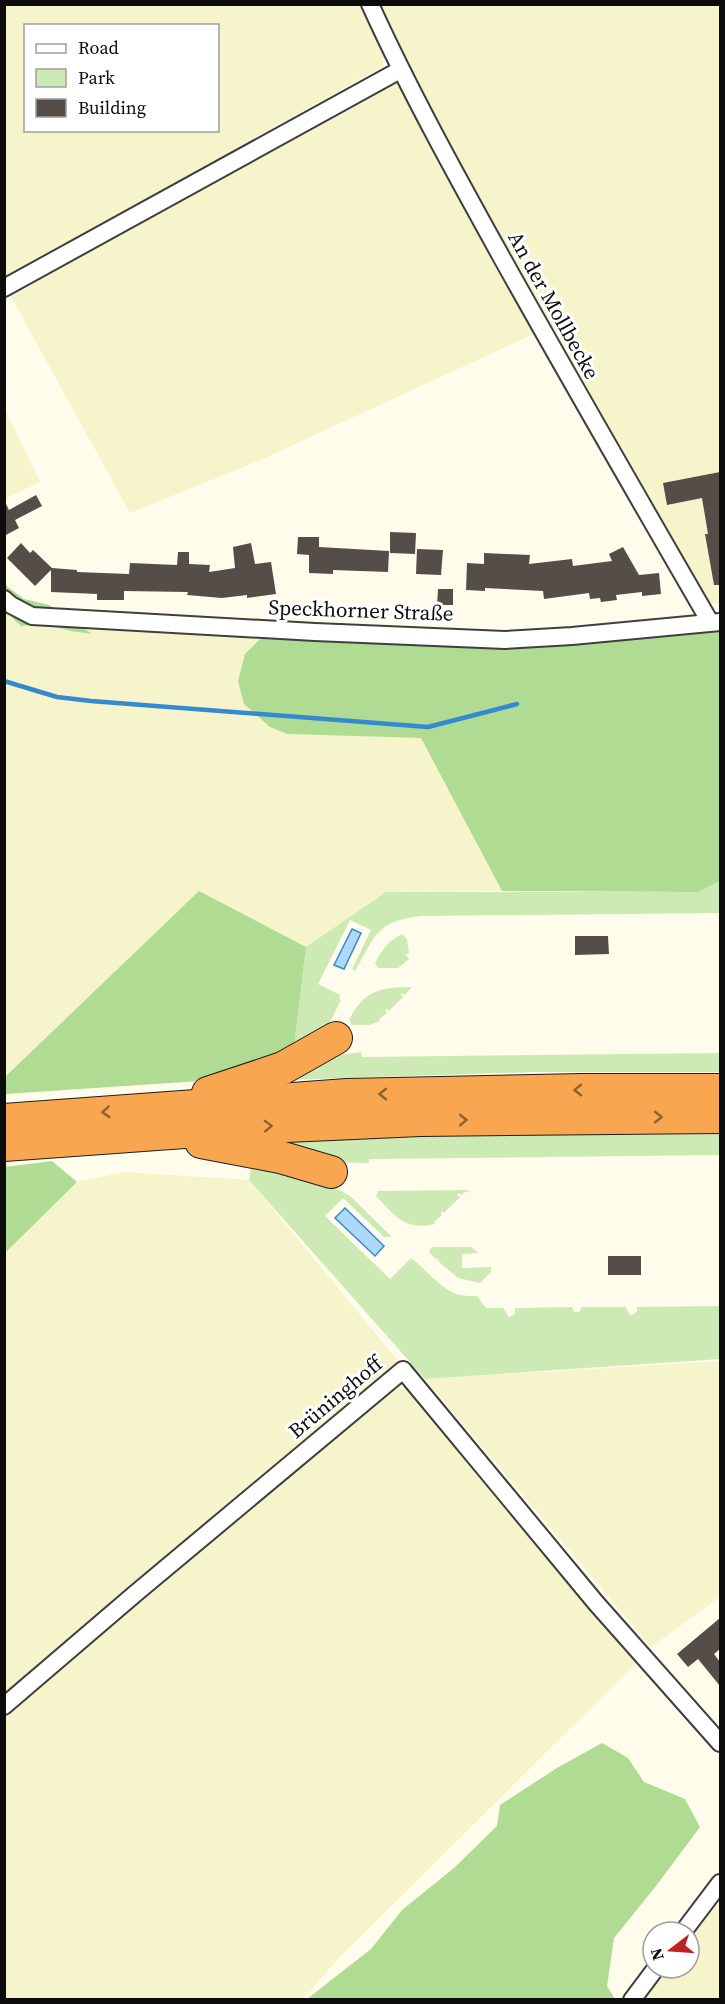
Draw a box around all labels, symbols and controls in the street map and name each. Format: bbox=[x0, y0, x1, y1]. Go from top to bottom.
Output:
legend bbox=[24, 24, 219, 132]
text: Road bbox=[78, 35, 119, 60]
text: Park bbox=[78, 65, 115, 90]
text: Building bbox=[78, 95, 146, 120]
street label: An der Mollbecke bbox=[501, 226, 607, 384]
street label: Speckhorner Straße bbox=[268, 592, 454, 628]
one-way arrow bbox=[574, 1084, 583, 1096]
one-way arrow bbox=[379, 1088, 388, 1100]
one-way arrow bbox=[102, 1105, 111, 1118]
one-way arrow bbox=[653, 1111, 662, 1123]
one-way arrow bbox=[458, 1113, 467, 1126]
one-way arrow bbox=[263, 1120, 272, 1133]
street label: Brüninghoff bbox=[282, 1348, 390, 1445]
north arrow bbox=[641, 1920, 701, 1980]
text: N bbox=[644, 1945, 669, 1963]

